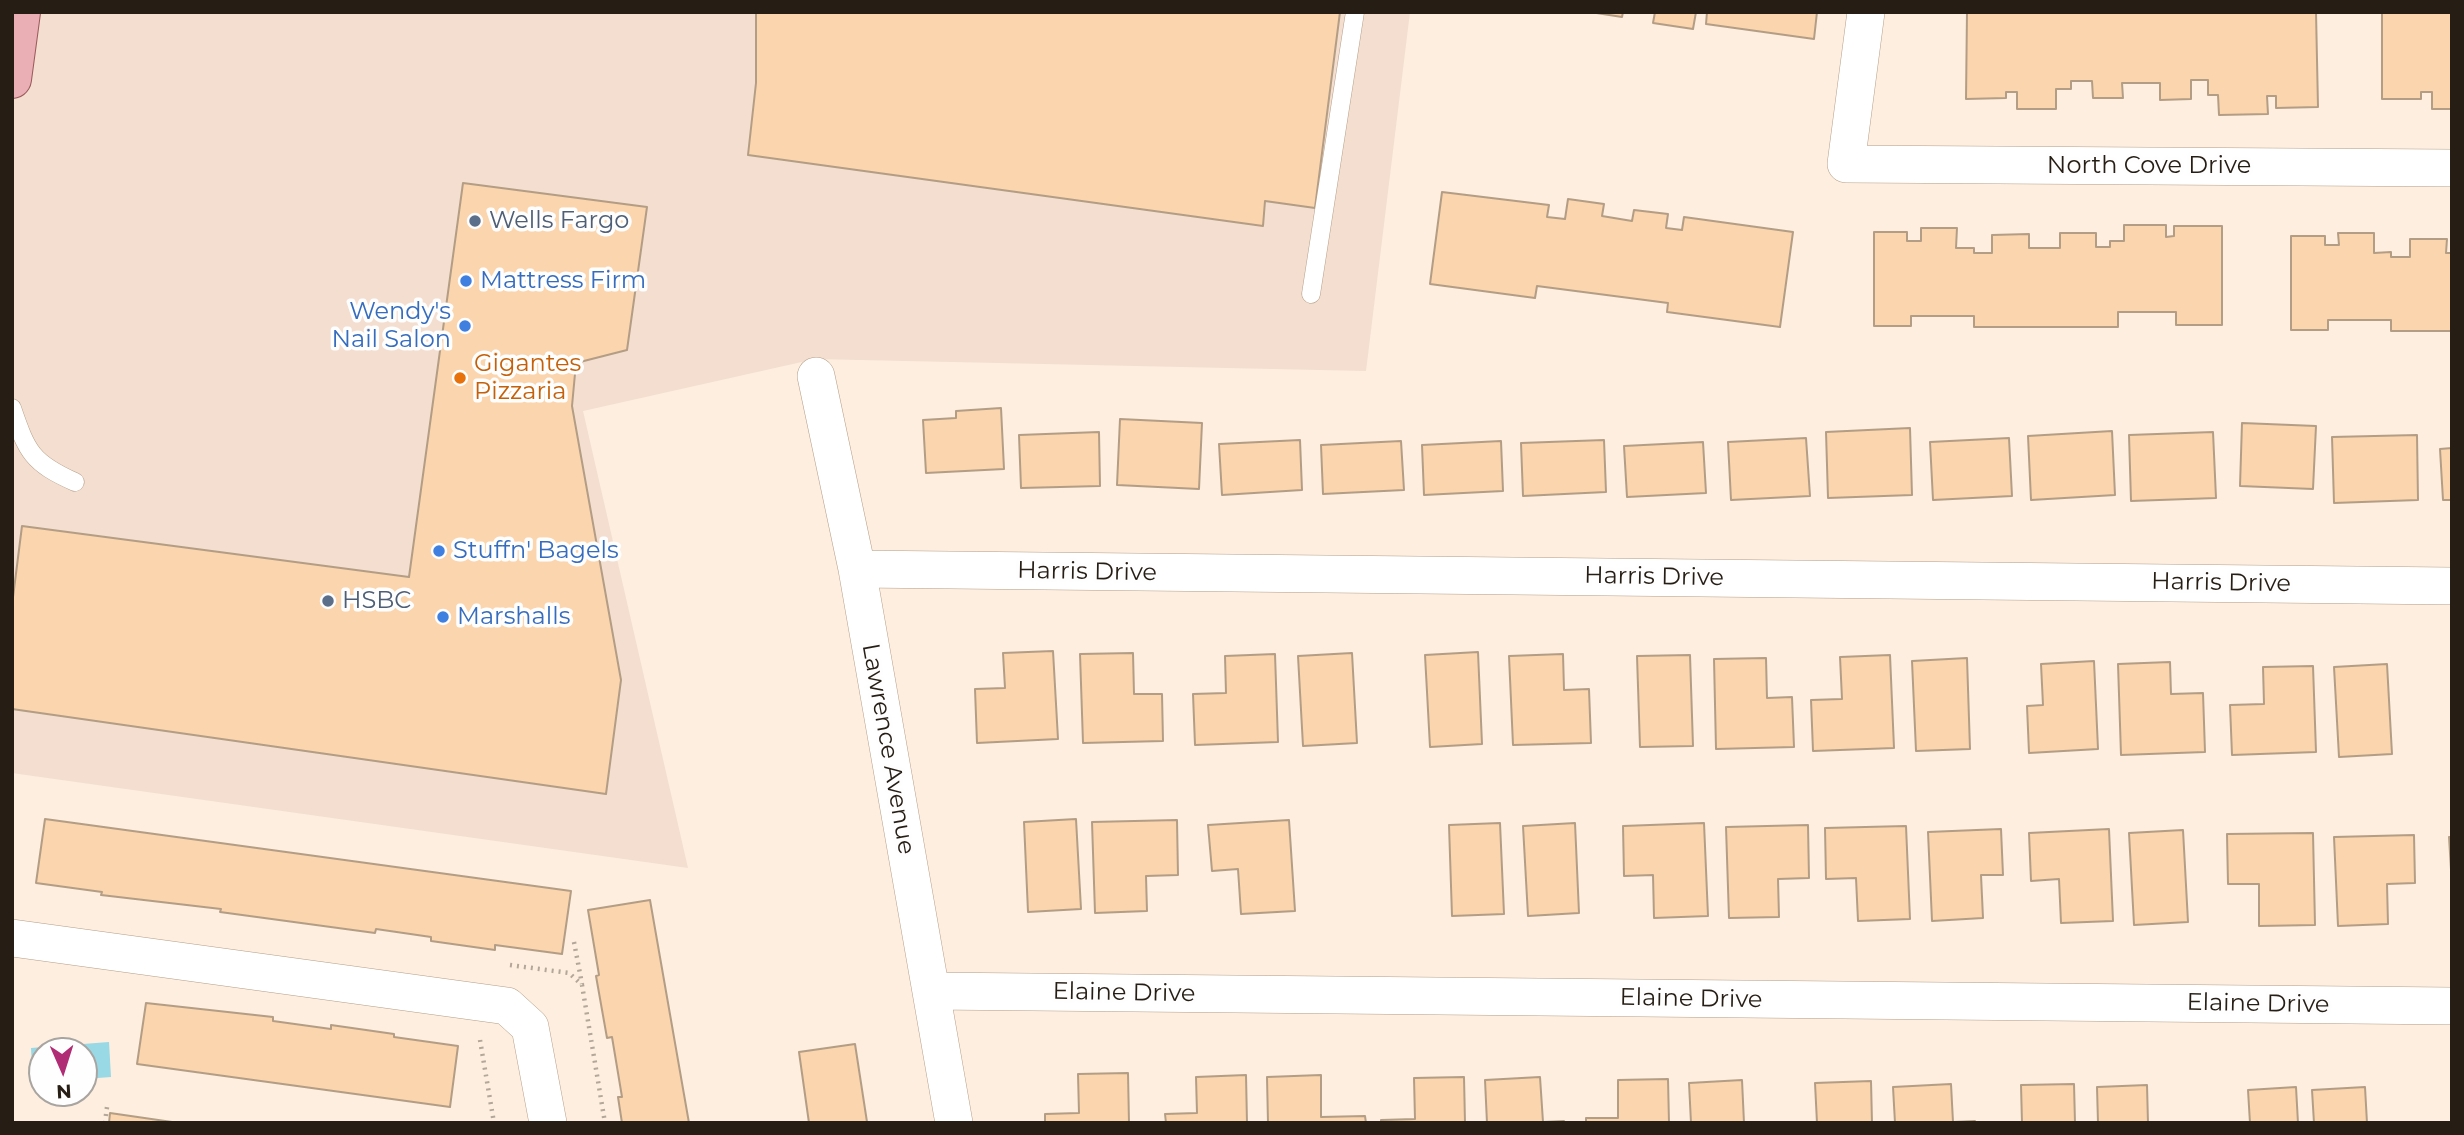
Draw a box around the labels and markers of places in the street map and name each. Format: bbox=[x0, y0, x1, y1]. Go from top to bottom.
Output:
place label: Wells Fargo bbox=[489, 207, 629, 235]
marker: Wells Fargo bbox=[467, 213, 483, 229]
place label: Mattress Firm bbox=[480, 267, 646, 295]
marker: Mattress Firm bbox=[458, 273, 474, 289]
place label: Wendy's Nail Salon bbox=[331, 298, 451, 354]
marker: Wendy's Nail Salon bbox=[457, 318, 473, 334]
place label: Gigantes Pizzaria bbox=[474, 350, 581, 406]
marker: Gigantes Pizzaria bbox=[452, 370, 468, 386]
place label: Stuffn' Bagels bbox=[453, 537, 619, 565]
marker: Stuffn' Bagels bbox=[431, 543, 447, 559]
place label: HSBC bbox=[342, 587, 411, 615]
marker: HSBC bbox=[320, 593, 336, 609]
place label: Marshalls bbox=[457, 603, 570, 631]
marker: Marshalls bbox=[435, 609, 451, 625]

